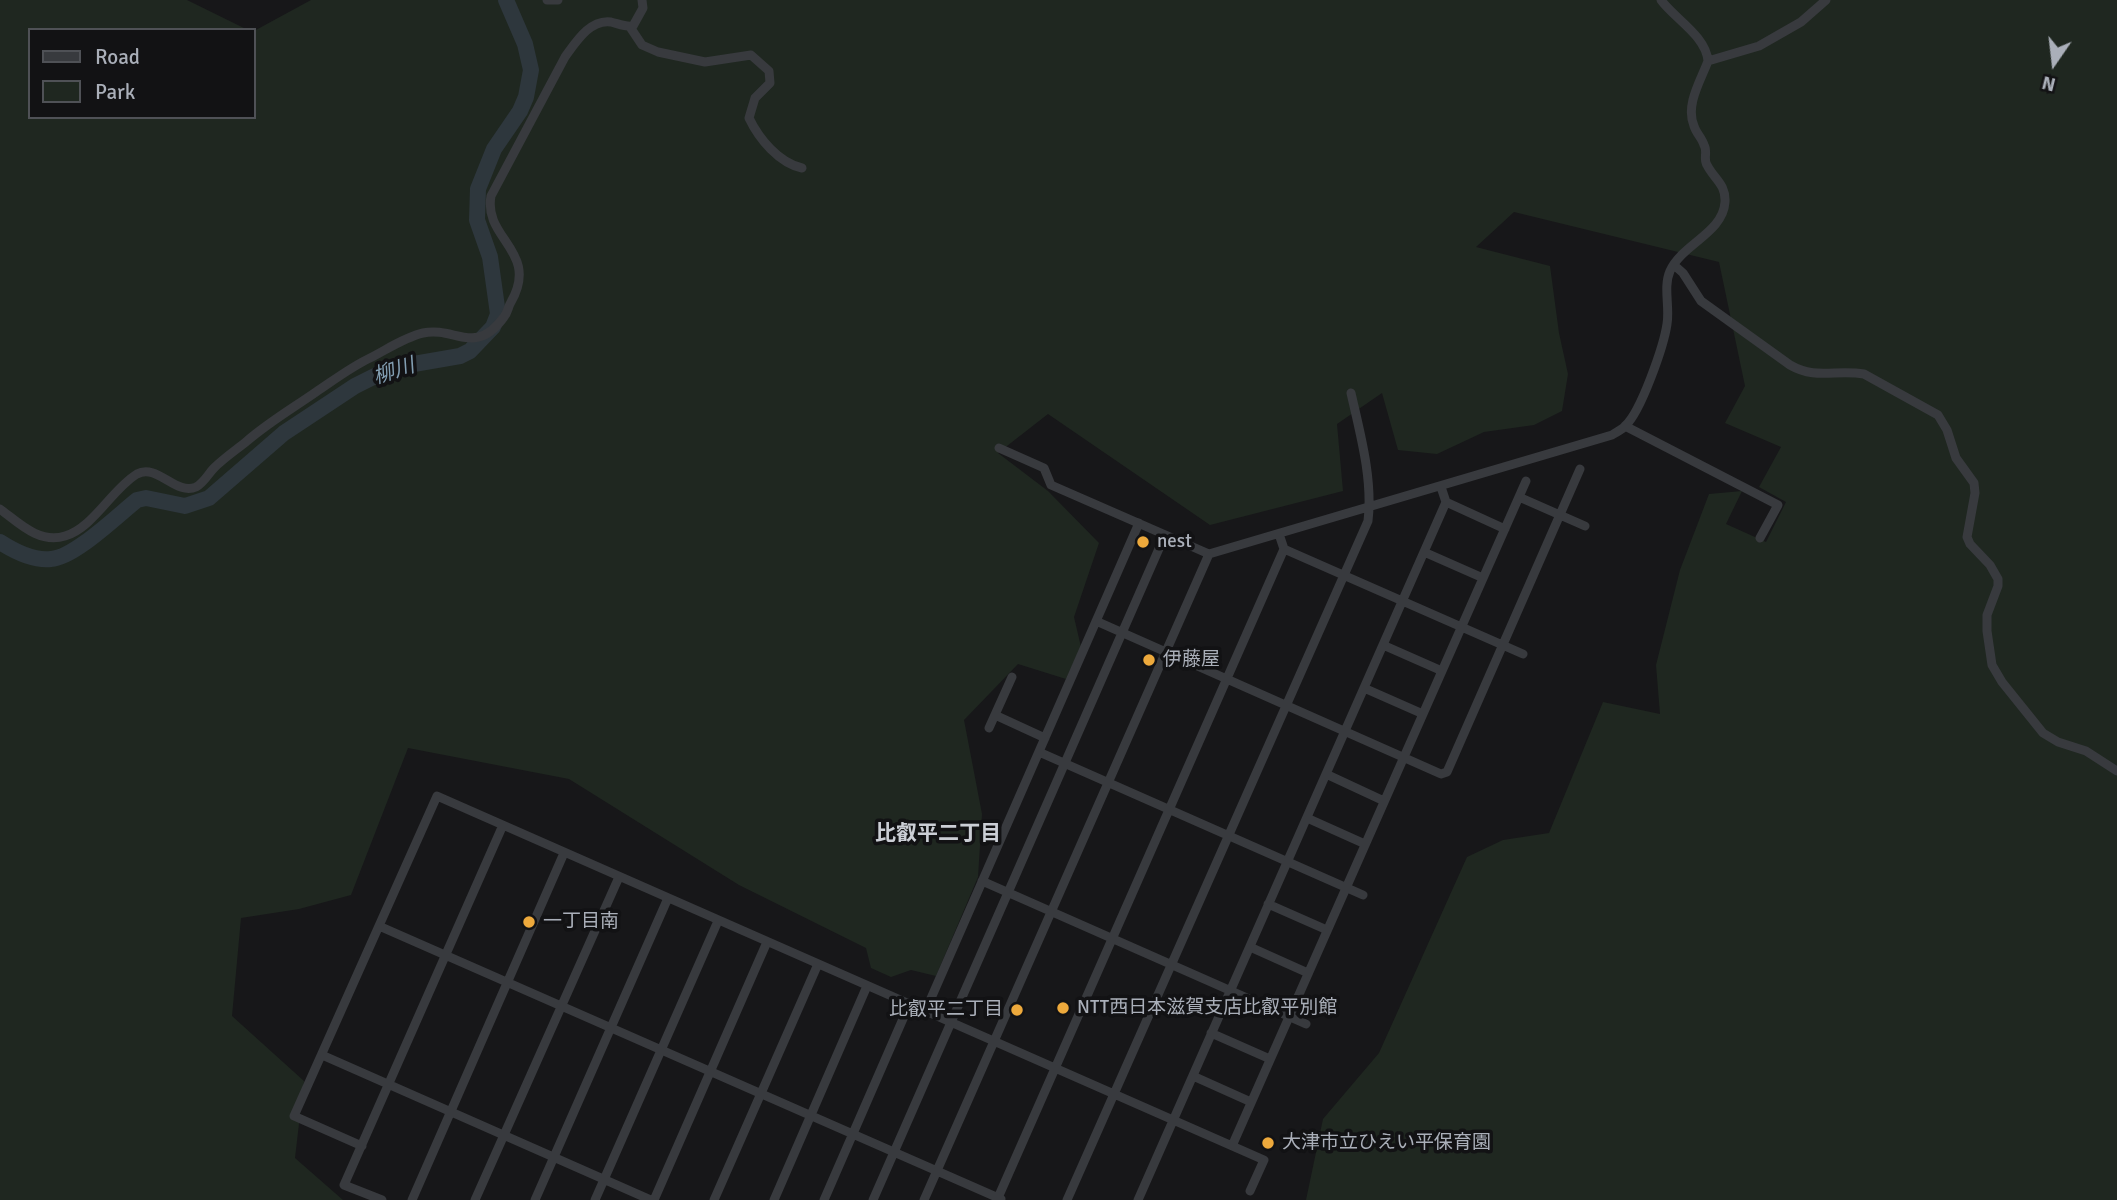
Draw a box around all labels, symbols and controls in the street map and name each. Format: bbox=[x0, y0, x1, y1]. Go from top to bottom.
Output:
legend bbox=[28, 28, 256, 119]
north arrow bbox=[2019, 28, 2089, 98]
text: Road bbox=[95, 44, 140, 70]
text: N bbox=[2040, 70, 2058, 97]
text: Park bbox=[95, 79, 135, 105]
water label: 柳川 bbox=[370, 354, 418, 390]
place label: nest bbox=[1157, 531, 1192, 553]
marker: nest bbox=[1135, 534, 1151, 550]
place label: 伊藤屋 bbox=[1163, 649, 1220, 671]
marker: 伊藤屋 bbox=[1141, 652, 1157, 668]
district label: 比叡平二丁目 bbox=[875, 821, 1001, 847]
place label: 一丁目南 bbox=[543, 911, 619, 933]
marker: 一丁目南 bbox=[521, 914, 537, 930]
place label: NTT西日本滋賀支店比叡平別館 bbox=[1077, 997, 1337, 1019]
place label: 比叡平二丁目 bbox=[889, 999, 1003, 1021]
marker: NTT西日本滋賀支店比叡平別館 bbox=[1055, 1000, 1071, 1016]
marker: 比叡平二丁目 bbox=[1009, 1002, 1025, 1018]
place label: 大津市立ひえい平保育園 bbox=[1282, 1132, 1491, 1154]
marker: 大津市立ひえい平保育園 bbox=[1260, 1135, 1276, 1151]

